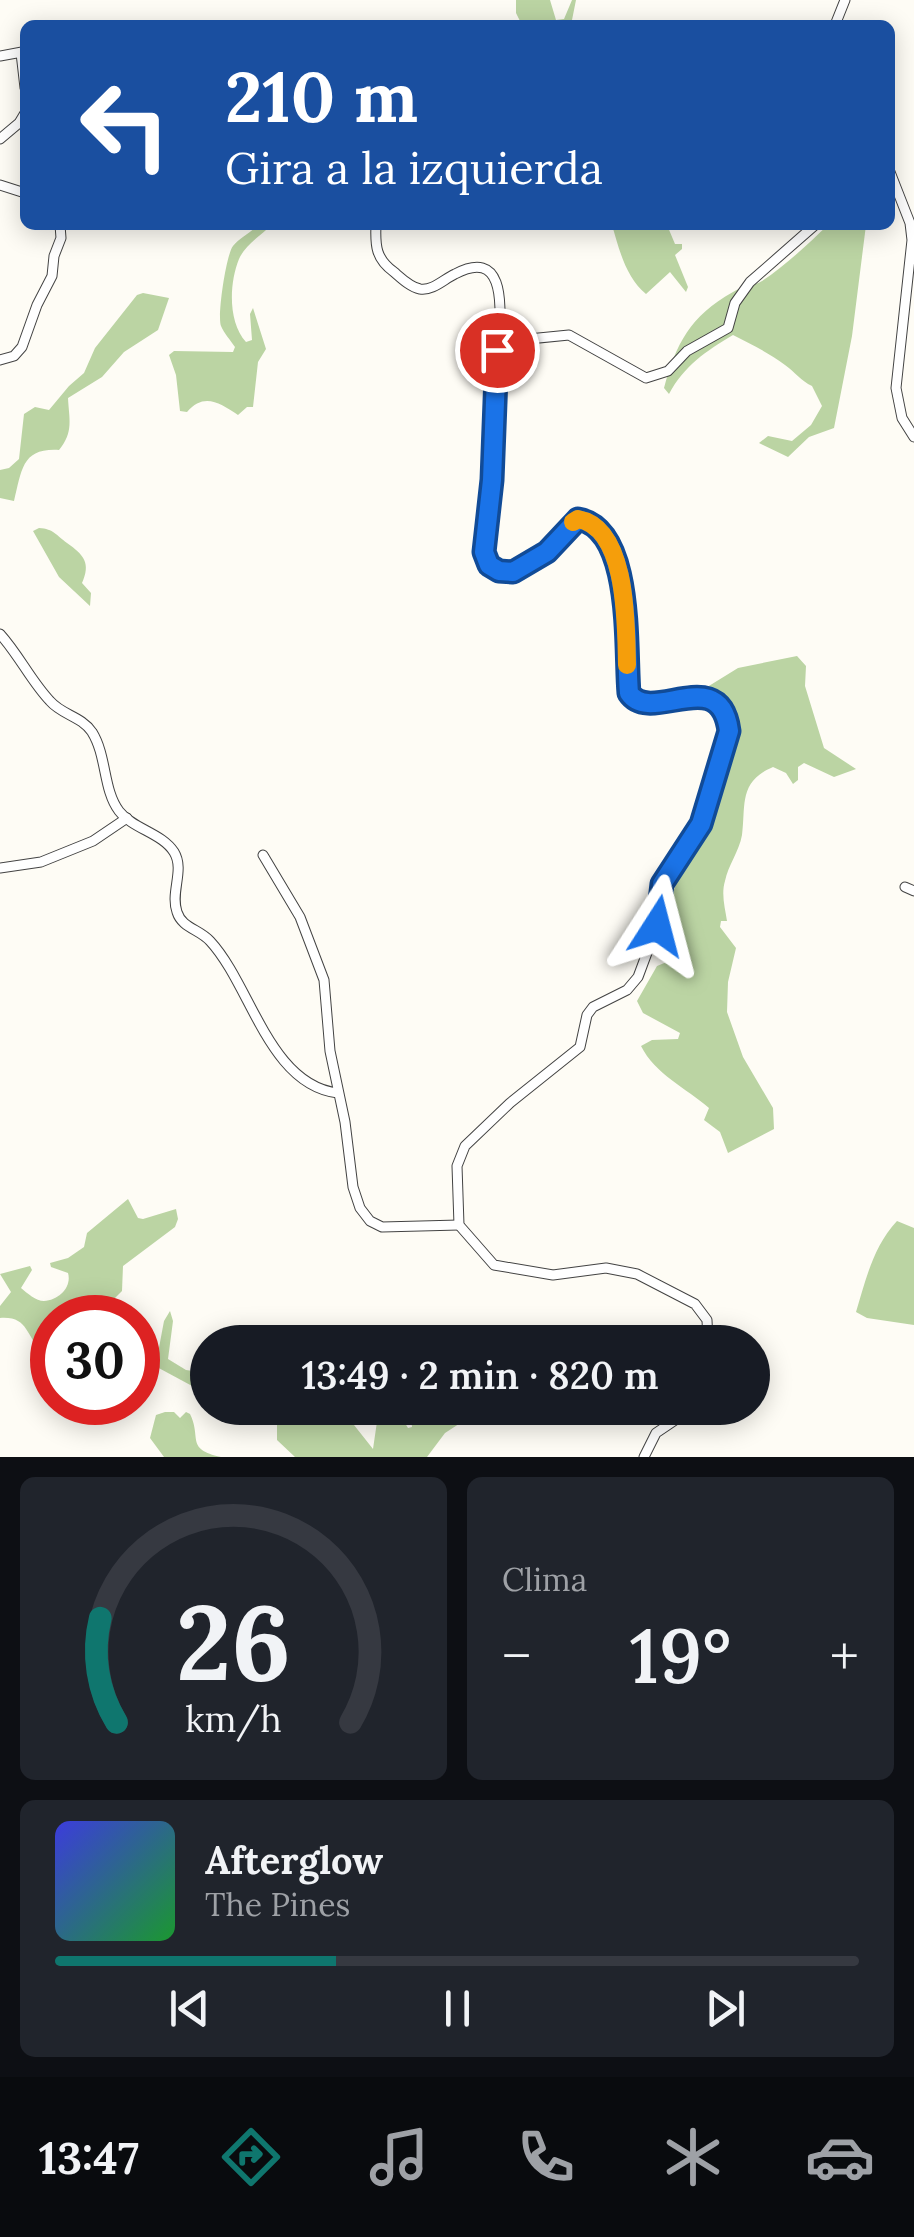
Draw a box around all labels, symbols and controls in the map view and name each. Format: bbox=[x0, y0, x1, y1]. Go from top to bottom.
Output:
text: 210 m bbox=[225, 52, 418, 141]
icon: left bbox=[60, 60, 190, 190]
text: Gira a la izquierda bbox=[225, 139, 603, 196]
pin bbox=[455, 308, 540, 393]
icon: arrive bbox=[470, 323, 525, 378]
position arrow bbox=[605, 874, 709, 978]
speed limit sign: 30 bbox=[30, 1295, 160, 1425]
text: 13:49 · 2 min · 820 m bbox=[301, 1351, 659, 1399]
text: Clima bbox=[502, 1559, 587, 1600]
text: 26 bbox=[176, 1575, 291, 1708]
text: 19° bbox=[630, 1608, 731, 1704]
text: − bbox=[502, 1621, 531, 1691]
text: + bbox=[830, 1621, 859, 1691]
text: km/h bbox=[185, 1696, 282, 1742]
text: Afterglow bbox=[205, 1836, 383, 1884]
text: The Pines bbox=[205, 1884, 350, 1925]
icon: previous bbox=[162, 1981, 217, 2036]
icon: pause bbox=[430, 1981, 485, 2036]
icon: next bbox=[698, 1981, 753, 2036]
icon: directions bbox=[216, 2122, 286, 2192]
icon: music bbox=[364, 2122, 434, 2192]
icon: phone bbox=[511, 2122, 581, 2192]
icon: climate bbox=[658, 2122, 728, 2192]
icon: car bbox=[805, 2122, 875, 2192]
text: 13:47 bbox=[39, 2129, 139, 2186]

